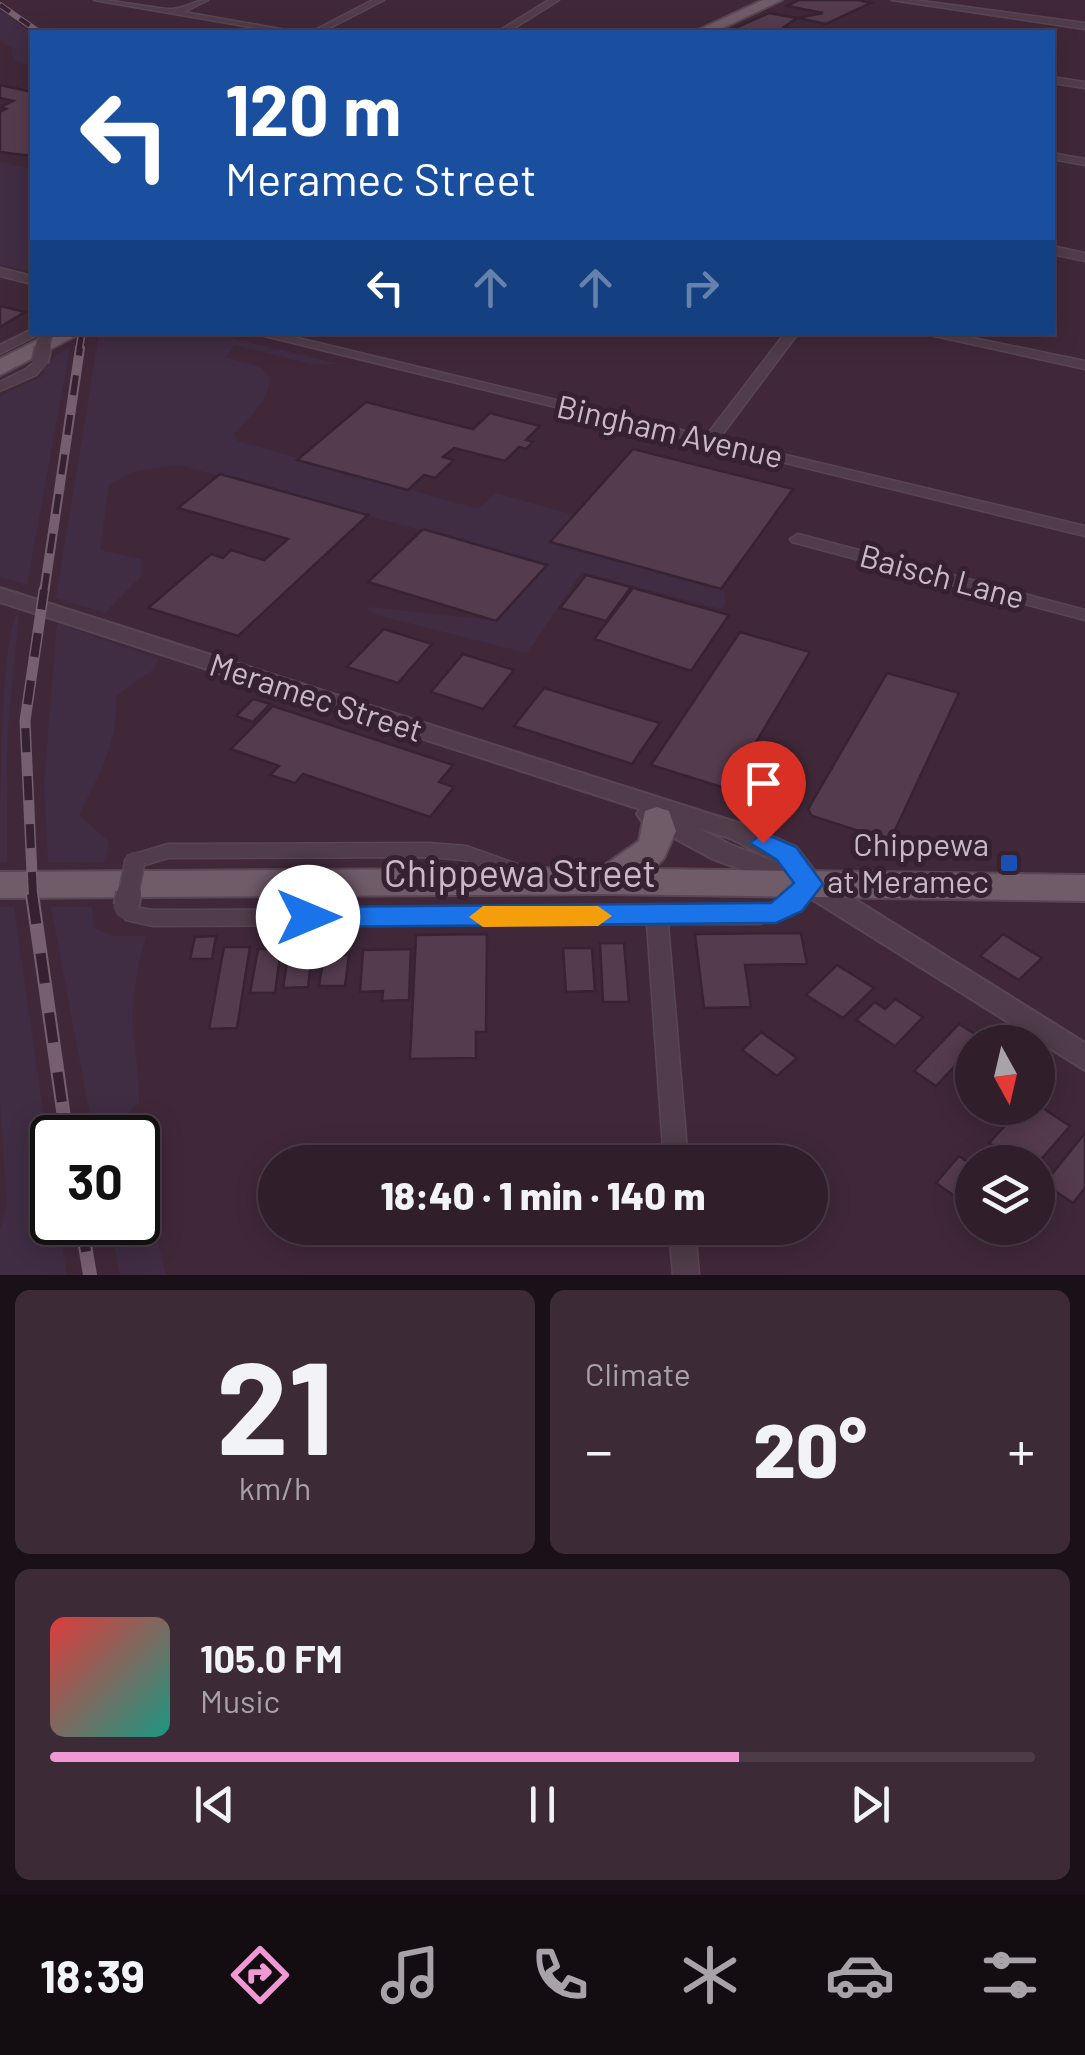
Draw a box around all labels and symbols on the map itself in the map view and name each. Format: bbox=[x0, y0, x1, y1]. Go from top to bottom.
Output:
street label: Bingham Avenue bbox=[554, 386, 787, 475]
street label: Baisch Lane bbox=[856, 535, 1029, 615]
street label: Meramec Street bbox=[205, 644, 428, 748]
pin bbox=[721, 741, 806, 844]
place label: Chippewa at Meramec bbox=[827, 824, 989, 899]
street label: Chippewa Street bbox=[384, 849, 656, 895]
marker: Chippewa at Meramec bbox=[998, 852, 1020, 874]
position arrow bbox=[256, 865, 360, 969]
north arrow bbox=[955, 1025, 1055, 1125]
speed limit sign: 30 bbox=[30, 1115, 160, 1245]

